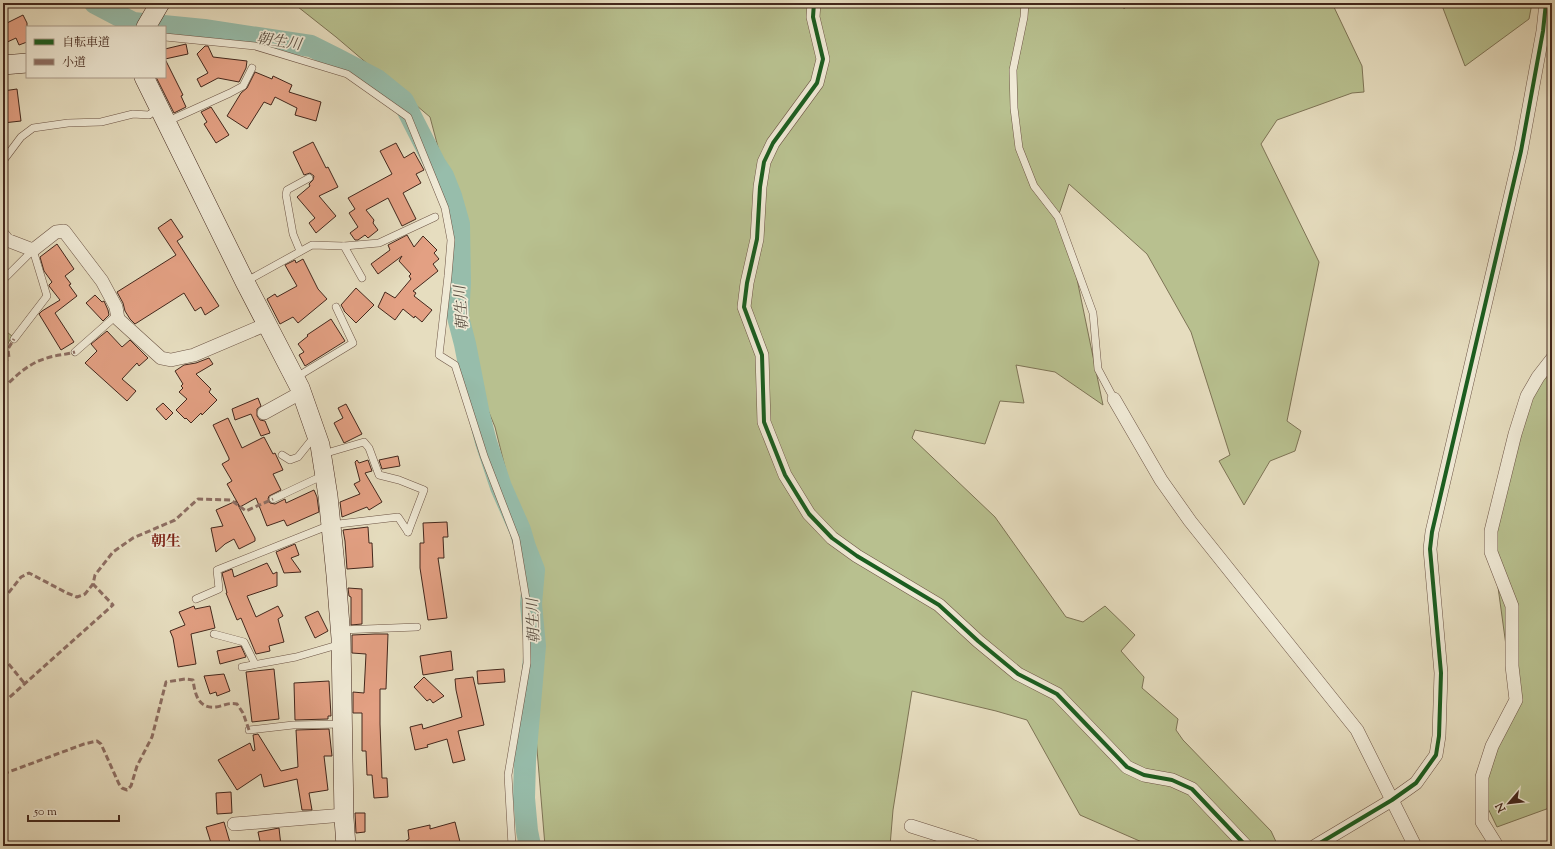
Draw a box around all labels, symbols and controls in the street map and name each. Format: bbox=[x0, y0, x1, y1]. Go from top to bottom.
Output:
legend bbox=[26, 26, 166, 78]
water label: 朝生川 bbox=[255, 29, 305, 57]
text: 自転車道 bbox=[62, 34, 110, 52]
text: 小道 bbox=[62, 54, 86, 72]
water label: 朝生川 bbox=[450, 283, 475, 331]
district label: 朝生 bbox=[151, 532, 181, 553]
water label: 朝生川 bbox=[523, 596, 546, 644]
north arrow bbox=[1489, 783, 1529, 823]
scale bar bbox=[28, 797, 119, 823]
text: N bbox=[1492, 799, 1511, 816]
text: 50 m bbox=[33, 803, 57, 821]

